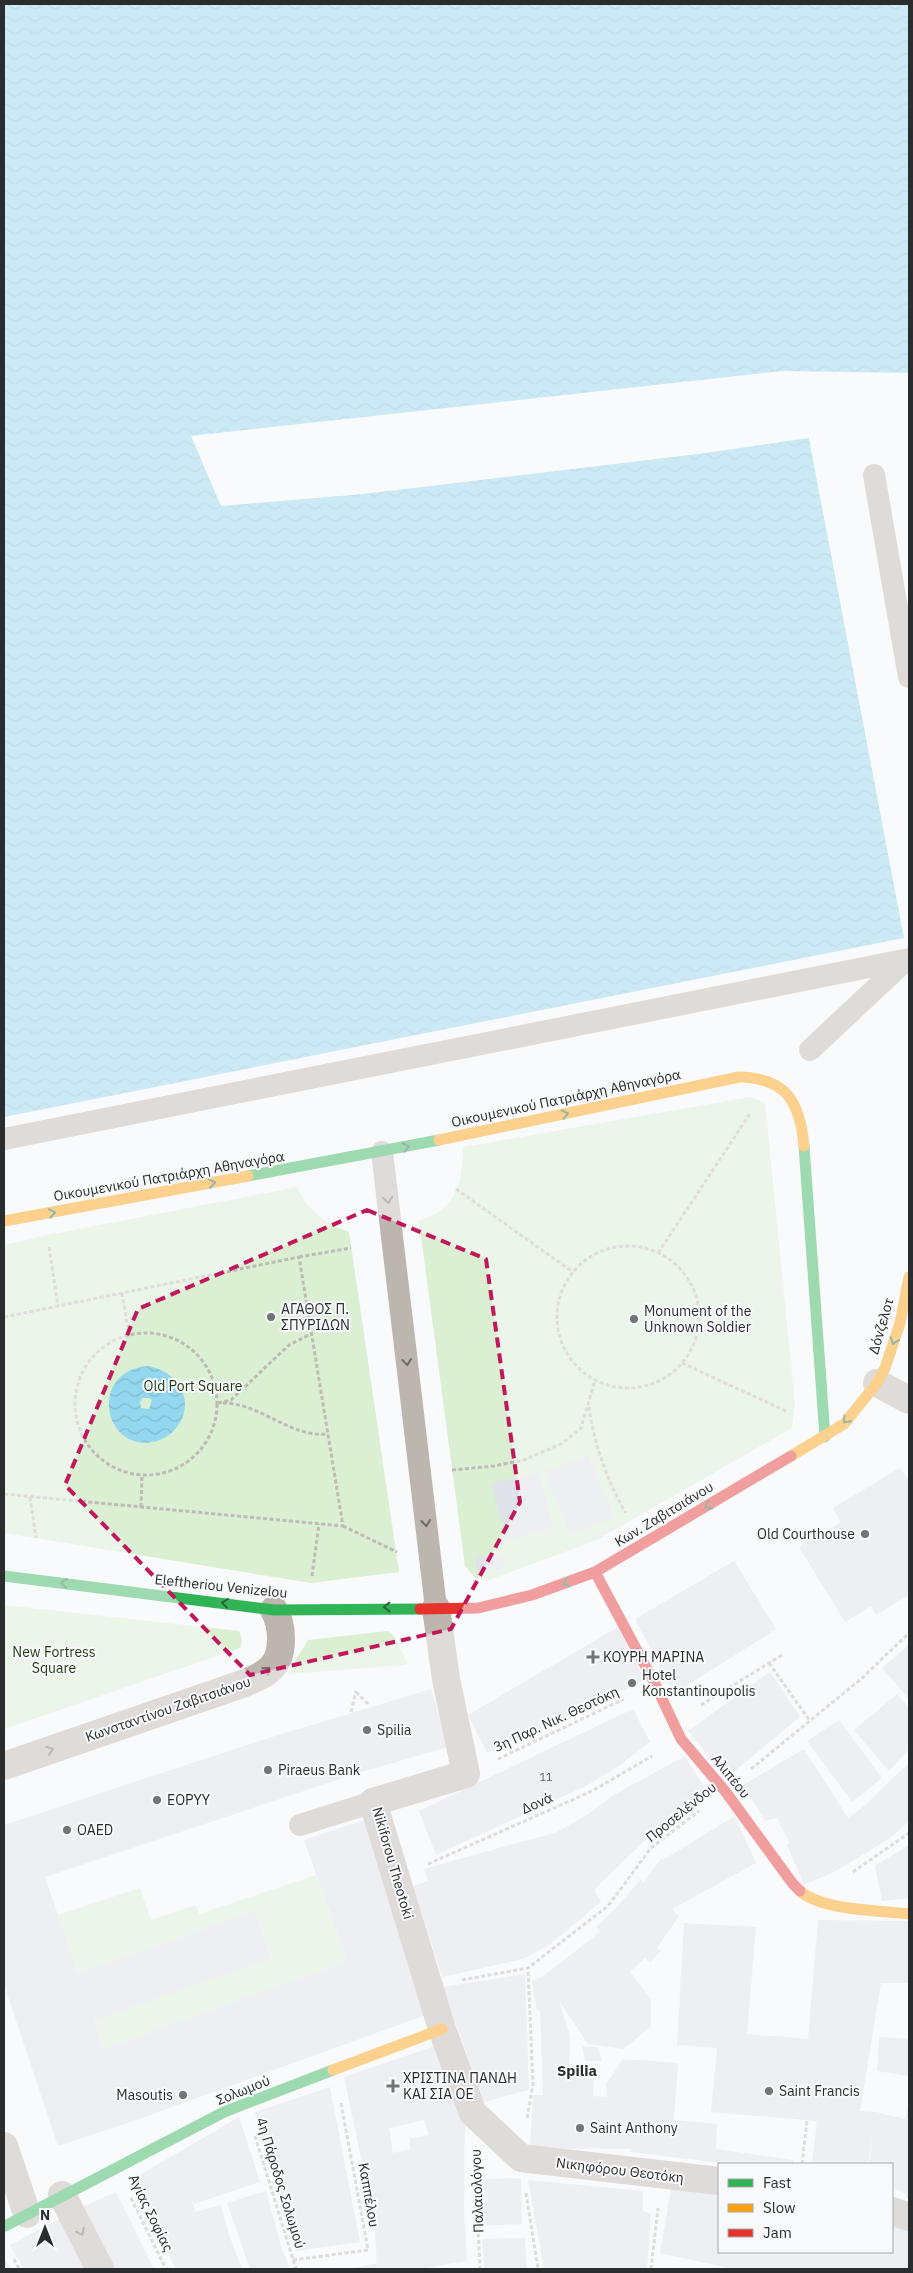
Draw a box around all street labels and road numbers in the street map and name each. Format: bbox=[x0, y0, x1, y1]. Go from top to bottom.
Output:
street label: Οικουμενικού Πατριάρχη Αθηναγόρα bbox=[450, 1065, 682, 1131]
street label: Οικουμενικού Πατριάρχη Αθηναγόρα bbox=[52, 1147, 286, 1205]
street label: Δόνζελοτ bbox=[864, 1295, 898, 1356]
street label: Κων. Ζαβιτσιάνου bbox=[611, 1477, 717, 1551]
street label: Eleftheriou Venizelou bbox=[154, 1570, 288, 1602]
street label: Κωνσταντίνου Ζαβιτσιάνου bbox=[83, 1672, 253, 1746]
street label: 3η Παρ. Νικ. Θεοτόκη bbox=[491, 1682, 621, 1756]
street label: Αλιπέου bbox=[708, 1750, 754, 1802]
street label: Προσελένδου bbox=[642, 1778, 720, 1846]
street label: Δονά bbox=[518, 1788, 556, 1818]
street label: Nikiforou Theotoki bbox=[368, 1805, 418, 1921]
street label: Σολωμού bbox=[213, 2071, 273, 2109]
street label: 4η Πάροδος Σολωμού bbox=[252, 2115, 310, 2251]
street label: Παλαιολόγου bbox=[467, 2149, 487, 2233]
street label: Νικηφόρου Θεοτόκη bbox=[555, 2153, 685, 2187]
street label: Καππέλου bbox=[354, 2161, 384, 2229]
street label: Αγίας Σοφίας bbox=[125, 2171, 178, 2255]

